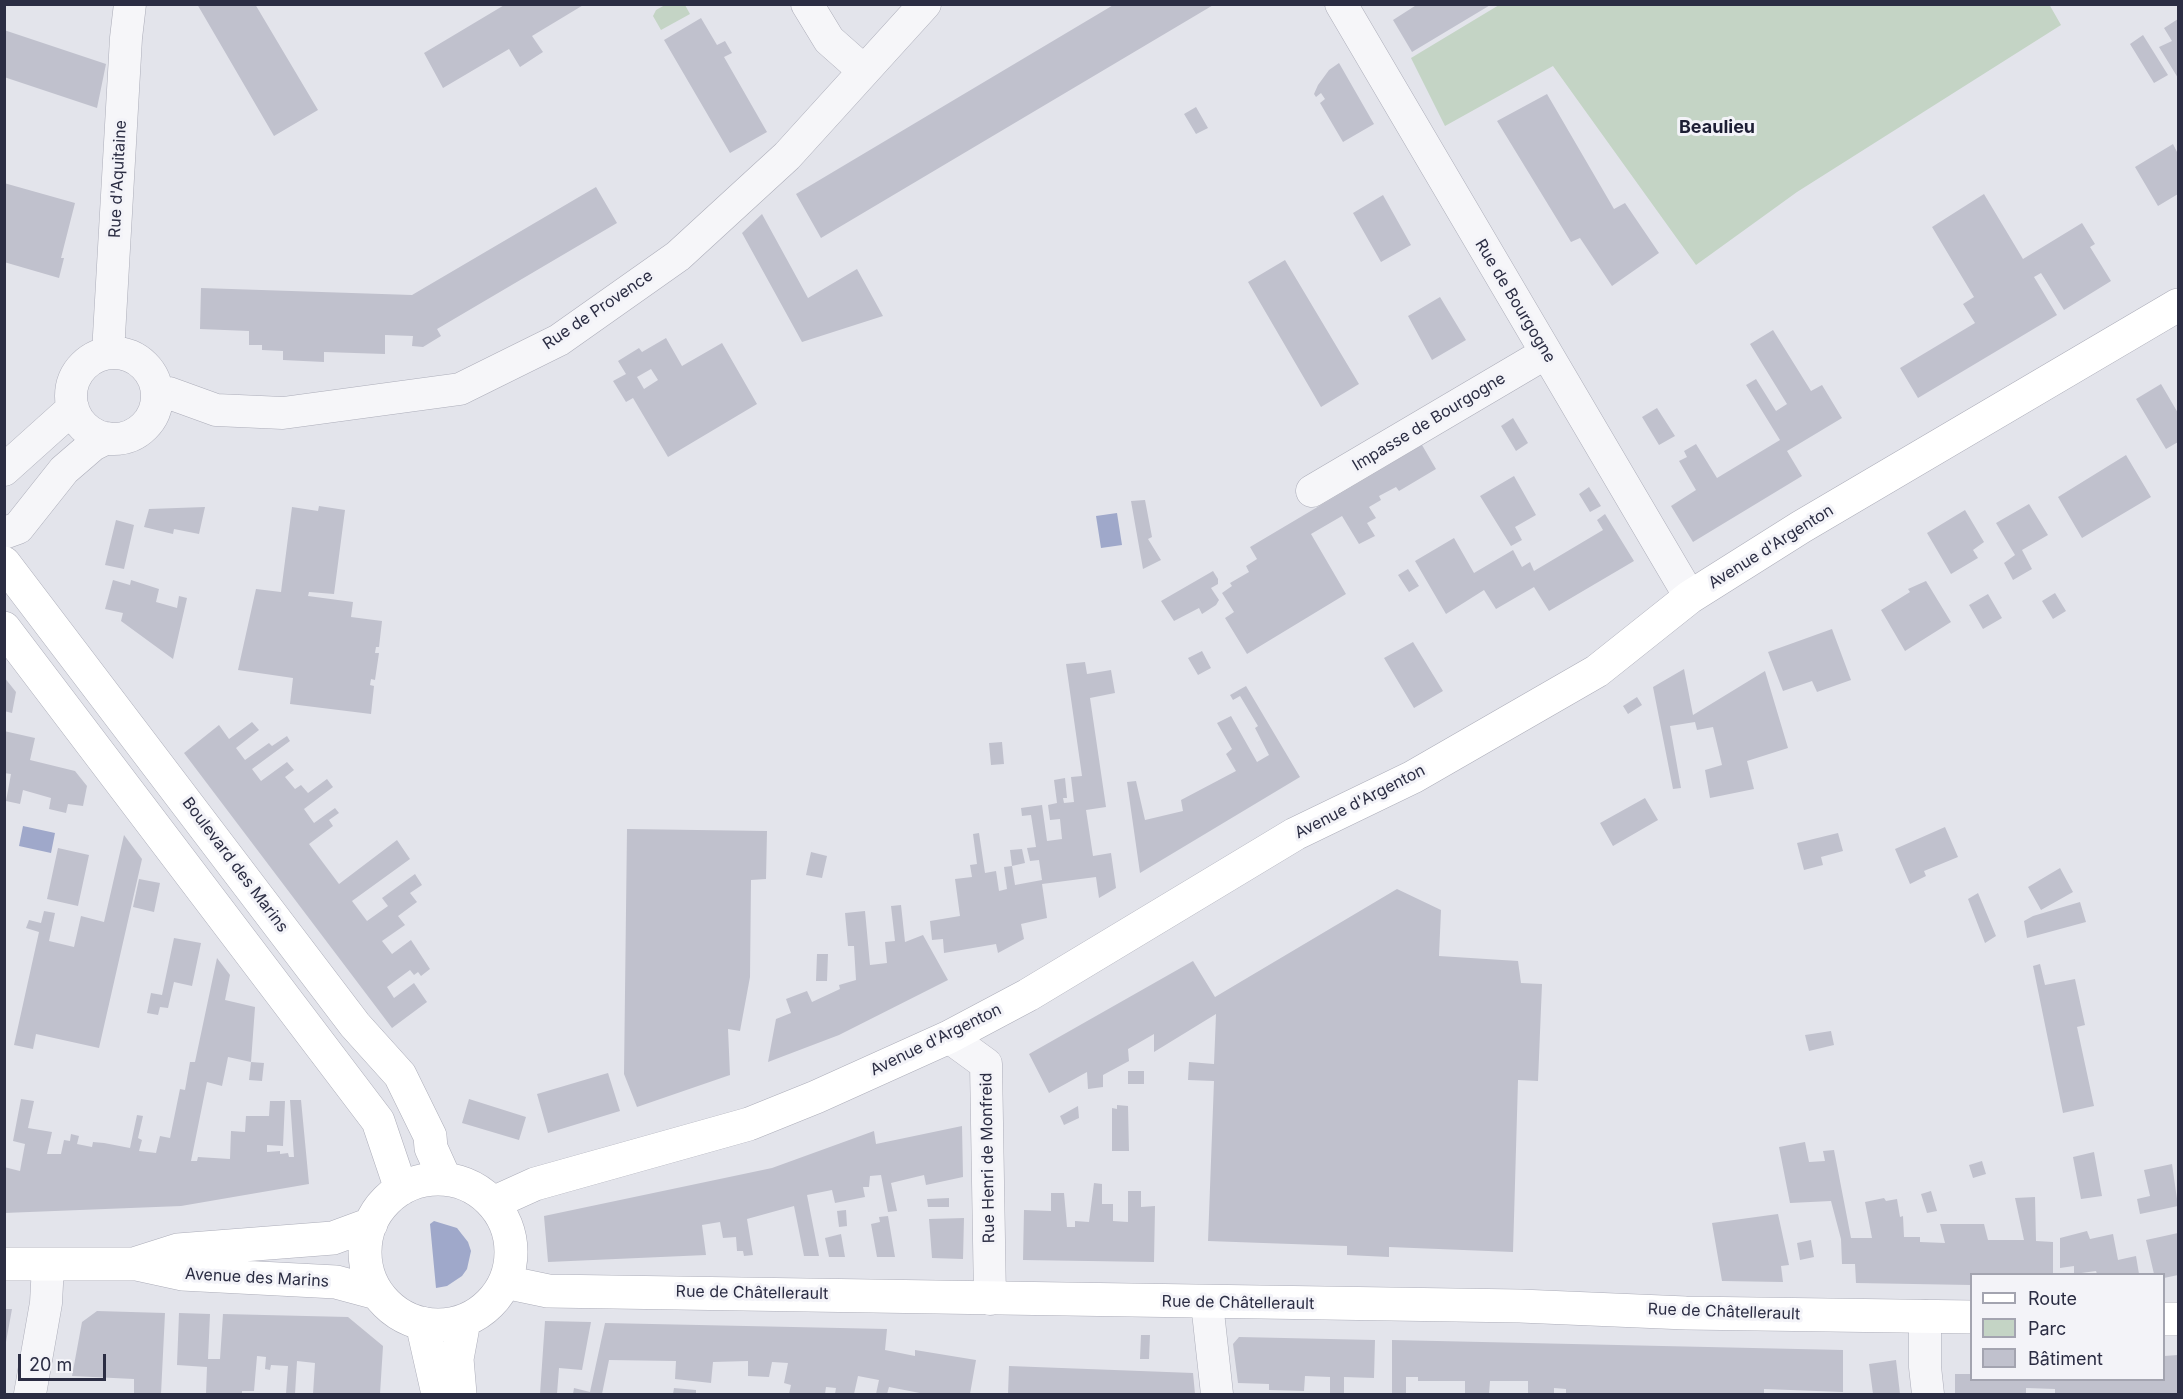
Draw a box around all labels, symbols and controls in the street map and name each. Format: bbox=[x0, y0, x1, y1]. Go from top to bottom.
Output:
district label: Beaulieu bbox=[1679, 117, 1755, 139]
street label: Rue d'Aquitaine bbox=[105, 120, 131, 238]
street label: Rue de Bourgogne bbox=[1471, 236, 1559, 366]
street label: Rue de Provence bbox=[539, 266, 657, 354]
street label: Impasse de Bourgogne bbox=[1349, 369, 1509, 475]
street label: Avenue d'Argenton bbox=[1705, 501, 1837, 593]
street label: Avenue d'Argenton bbox=[1292, 761, 1428, 843]
street label: Boulevard des Marins bbox=[178, 794, 292, 936]
street label: Avenue d'Argenton bbox=[867, 1000, 1005, 1080]
street label: Rue Henri de Monfreid bbox=[977, 1072, 999, 1244]
street label: Avenue des Marins bbox=[184, 1265, 330, 1291]
legend bbox=[1970, 1273, 2165, 1381]
street label: Rue de Châtellerault bbox=[676, 1282, 828, 1304]
text: Route bbox=[2028, 1288, 2077, 1309]
street label: Rue de Châtellerault bbox=[1162, 1292, 1314, 1314]
street label: Rue de Châtellerault bbox=[1647, 1300, 1801, 1324]
text: Parc bbox=[2028, 1318, 2066, 1339]
scale bar bbox=[21, 1342, 110, 1380]
text: Bâtiment bbox=[2028, 1348, 2103, 1369]
text: 20 m bbox=[29, 1354, 72, 1375]

